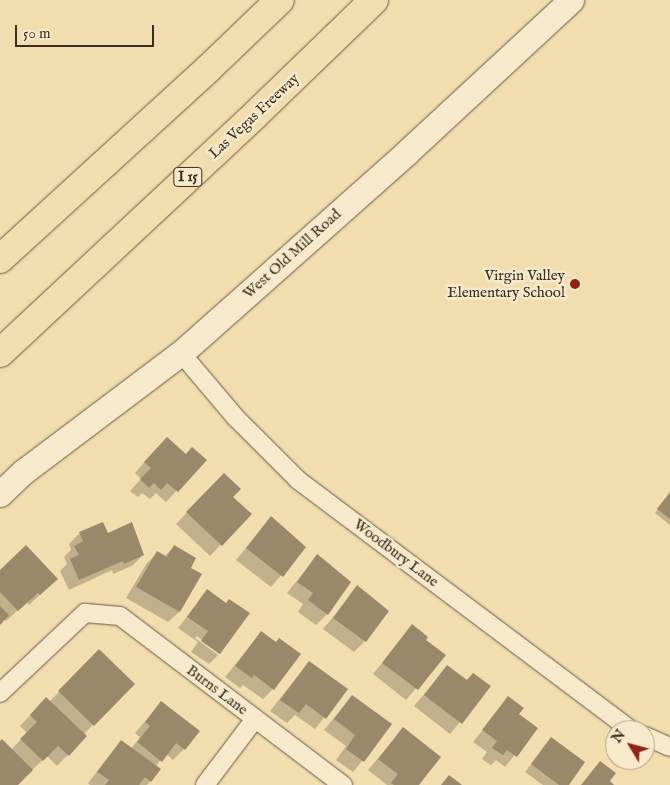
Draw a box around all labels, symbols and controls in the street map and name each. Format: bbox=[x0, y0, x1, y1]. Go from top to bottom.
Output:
scale bar bbox=[18, 15, 156, 47]
text: 50 m bbox=[23, 24, 51, 43]
street label: Las Vegas Freeway bbox=[205, 70, 303, 162]
road number: I 15 bbox=[173, 166, 203, 188]
street label: West Old Mill Road bbox=[239, 205, 345, 303]
place label: Virgin Valley Elementary School bbox=[447, 266, 565, 301]
marker: Virgin Valley Elementary School bbox=[569, 278, 581, 290]
street label: Woodbury Lane bbox=[350, 515, 442, 591]
street label: Burns Lane bbox=[183, 661, 251, 719]
north arrow bbox=[605, 720, 655, 770]
text: N bbox=[608, 726, 630, 747]

